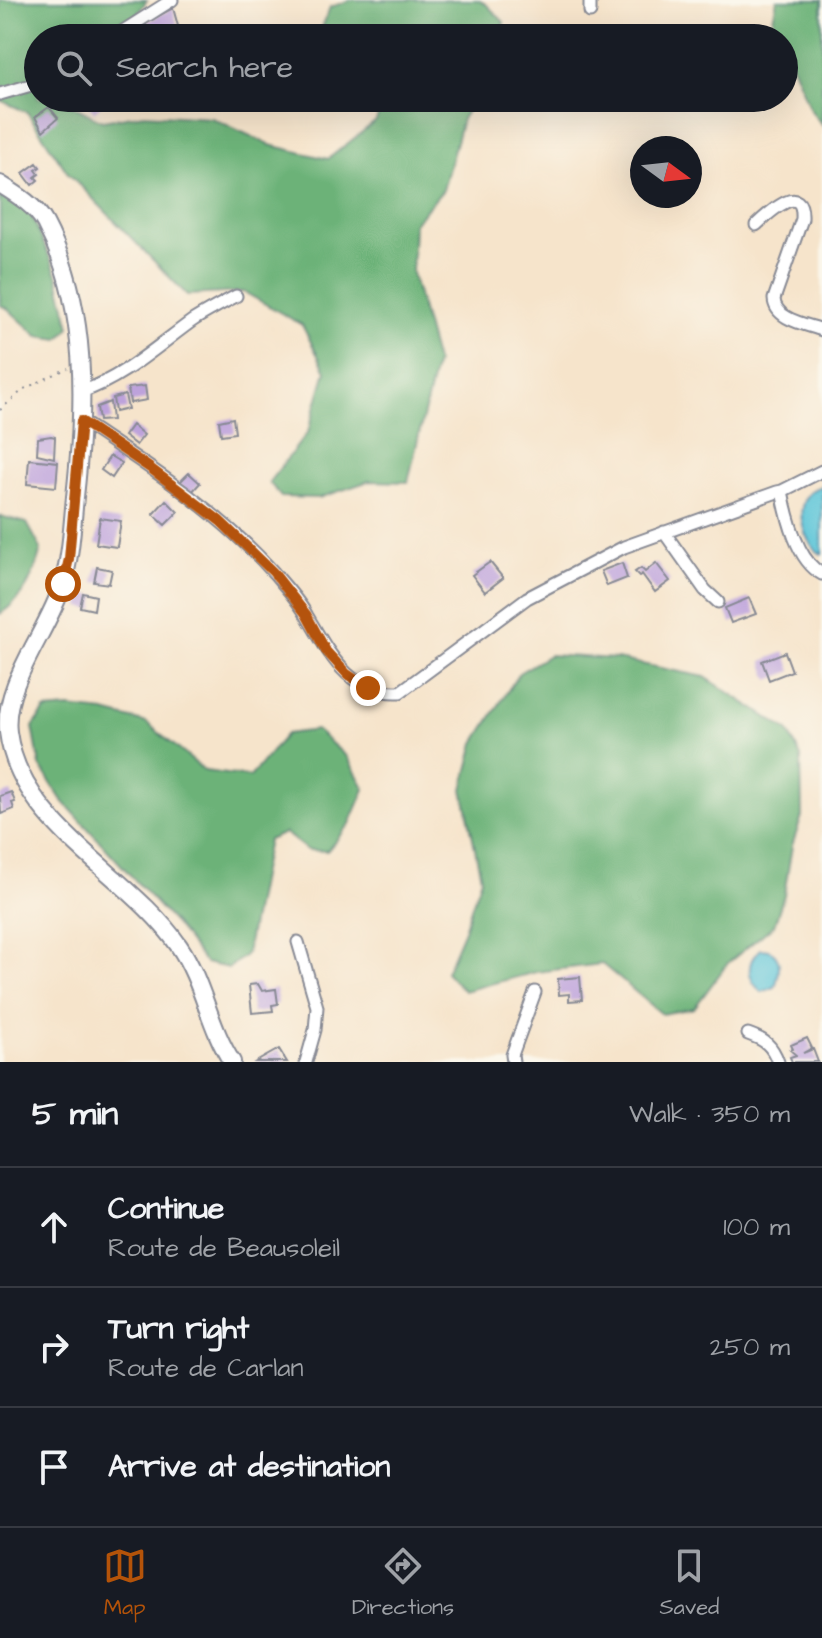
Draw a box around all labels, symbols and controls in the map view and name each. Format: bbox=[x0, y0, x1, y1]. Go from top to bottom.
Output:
search box bbox=[24, 24, 798, 112]
icon: search bbox=[52, 46, 96, 90]
text: Search here bbox=[116, 47, 293, 89]
north arrow bbox=[630, 136, 702, 208]
route start bbox=[45, 566, 81, 602]
route end bbox=[350, 670, 386, 706]
text: 5 min bbox=[32, 1090, 118, 1138]
text: Walk · 350 m bbox=[629, 1096, 790, 1132]
text: Continue bbox=[108, 1188, 224, 1230]
icon: ahead bbox=[32, 1205, 76, 1249]
text: 100 m bbox=[723, 1209, 790, 1245]
text: Route de Beausoleil bbox=[108, 1230, 340, 1266]
text: Turn right bbox=[108, 1308, 249, 1350]
icon: right bbox=[32, 1325, 76, 1369]
text: 250 m bbox=[710, 1329, 790, 1365]
text: Route de Carlan bbox=[108, 1350, 303, 1386]
icon: arrive bbox=[32, 1445, 76, 1489]
text: Arrive at destination bbox=[108, 1446, 390, 1488]
tab: Map bbox=[103, 1544, 147, 1623]
tab: Directions bbox=[352, 1544, 454, 1623]
tab: Saved bbox=[659, 1544, 719, 1623]

